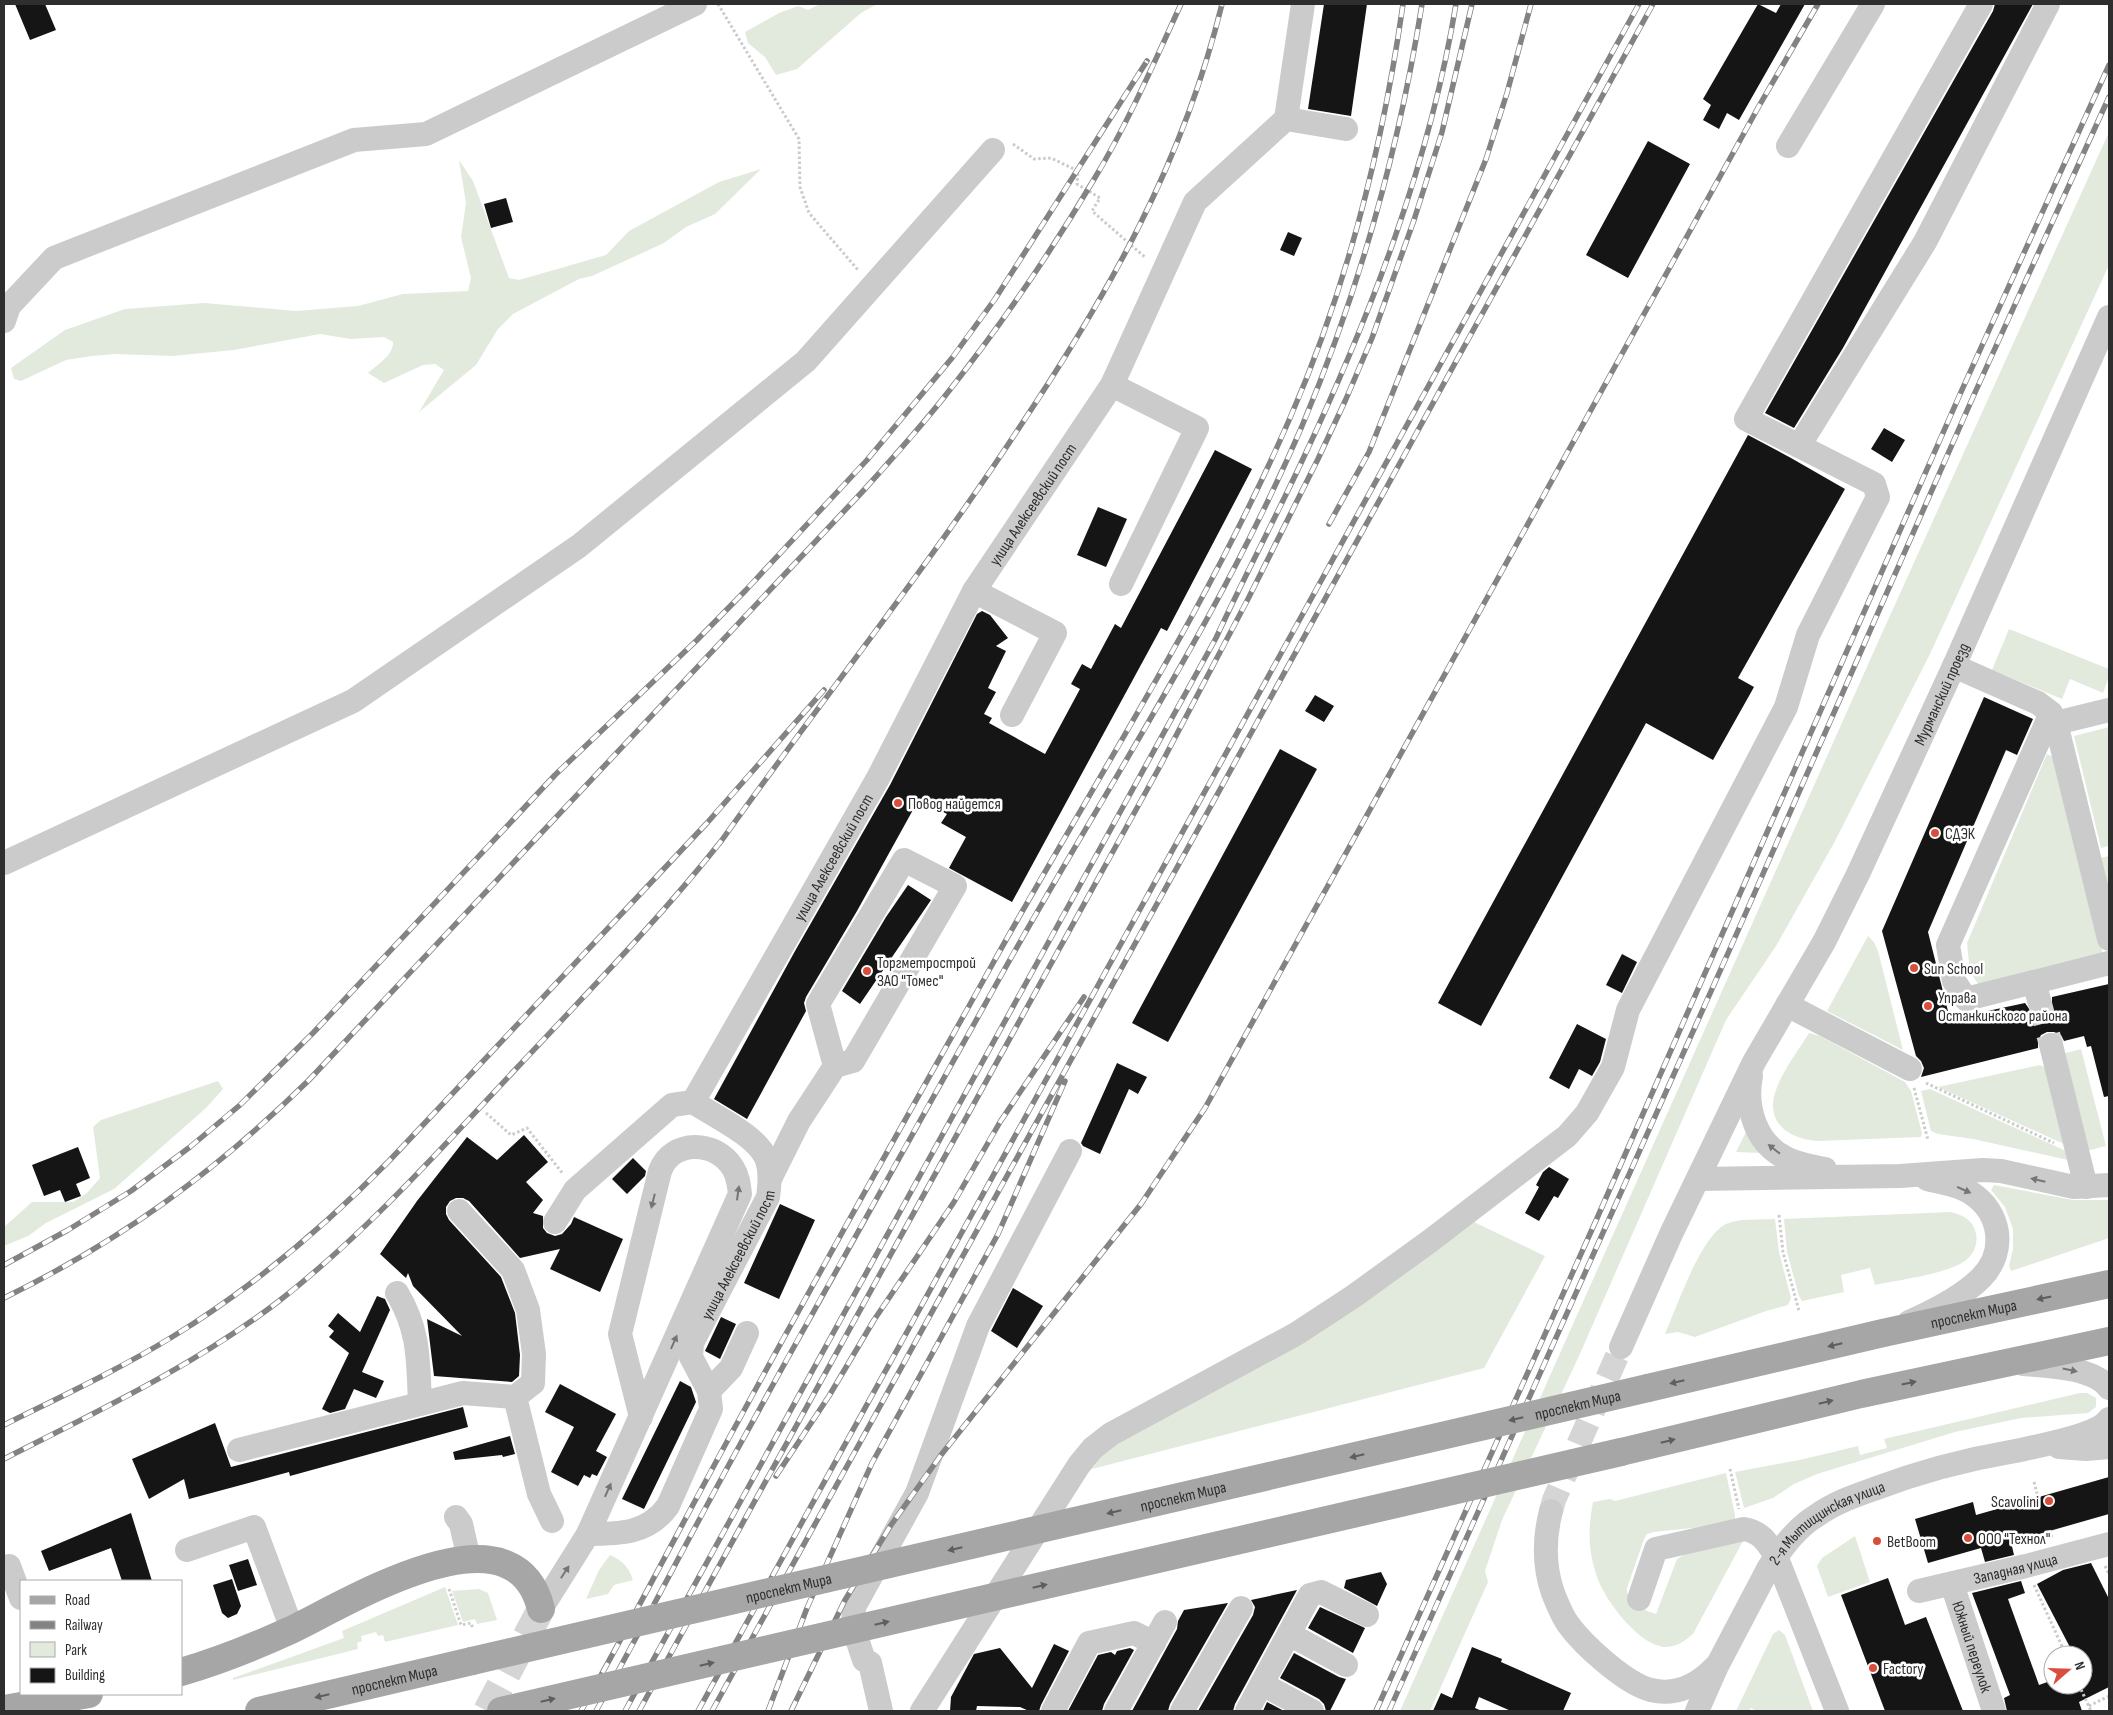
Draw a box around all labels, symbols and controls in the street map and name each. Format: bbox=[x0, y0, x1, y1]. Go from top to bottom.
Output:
street label: улица Алексеевский пост bbox=[986, 440, 1081, 570]
street label: Мурманский проезд bbox=[1911, 640, 1974, 748]
street label: улица Алексеевский пост bbox=[790, 791, 878, 925]
place label: Повод найдется bbox=[908, 795, 1001, 814]
marker: Повод найдется bbox=[892, 797, 904, 809]
place label: СДЭК bbox=[1945, 825, 1976, 844]
marker: СДЭК bbox=[1929, 827, 1941, 839]
place label: Торгметрострой ЗАО "Томес" bbox=[877, 954, 976, 991]
place label: Sun School bbox=[1924, 960, 1983, 979]
marker: Sun School bbox=[1908, 962, 1920, 974]
marker: Торгметрострой ЗАО "Томес" bbox=[861, 965, 873, 977]
place label: Управа Останкинского района bbox=[1938, 989, 2068, 1026]
marker: Управа Останкинского района bbox=[1922, 1000, 1934, 1012]
one-way arrow bbox=[1768, 1144, 1781, 1155]
one-way arrow bbox=[2030, 1176, 2045, 1184]
one-way arrow bbox=[734, 1185, 742, 1201]
one-way arrow bbox=[1957, 1186, 1972, 1195]
street label: улица Алексеевский пост bbox=[698, 1189, 780, 1323]
one-way arrow bbox=[649, 1193, 657, 1208]
one-way arrow bbox=[2037, 1294, 2052, 1302]
street label: проспект Мира bbox=[1929, 1296, 2019, 1333]
one-way arrow bbox=[671, 1335, 679, 1349]
one-way arrow bbox=[1828, 1341, 1843, 1349]
one-way arrow bbox=[2062, 1366, 2078, 1374]
one-way arrow bbox=[1670, 1378, 1685, 1386]
one-way arrow bbox=[1901, 1379, 1917, 1387]
street label: проспект Мира bbox=[1533, 1387, 1623, 1425]
one-way arrow bbox=[1819, 1398, 1834, 1406]
one-way arrow bbox=[1508, 1415, 1523, 1423]
one-way arrow bbox=[1661, 1437, 1676, 1445]
one-way arrow bbox=[1350, 1452, 1365, 1460]
street label: проспект Мира bbox=[1139, 1478, 1228, 1517]
street label: 2-я Мытищинская улица bbox=[1765, 1478, 1888, 1569]
one-way arrow bbox=[605, 1483, 613, 1497]
place label: Scavolini bbox=[1991, 1493, 2039, 1512]
marker: Scavolini bbox=[2043, 1495, 2055, 1507]
one-way arrow bbox=[1106, 1508, 1121, 1516]
place label: ООО "Технол" bbox=[1978, 1530, 2050, 1549]
marker: ООО "Технол" bbox=[1962, 1532, 1974, 1544]
place label: BetBoom bbox=[1887, 1533, 1936, 1552]
marker: BetBoom bbox=[1871, 1535, 1883, 1547]
one-way arrow bbox=[948, 1545, 963, 1553]
street label: Западная улица bbox=[1972, 1550, 2060, 1589]
one-way arrow bbox=[560, 1566, 569, 1579]
street label: проспект Мира bbox=[744, 1570, 834, 1608]
legend bbox=[20, 1580, 182, 1695]
one-way arrow bbox=[1033, 1582, 1048, 1590]
text: Road bbox=[65, 1591, 90, 1610]
street label: Южный переулок bbox=[1947, 1599, 1996, 1696]
text: Railway bbox=[65, 1616, 103, 1635]
one-way arrow bbox=[875, 1619, 890, 1627]
text: Park bbox=[65, 1641, 87, 1660]
north arrow bbox=[2043, 1645, 2093, 1695]
text: N bbox=[2070, 1659, 2089, 1672]
one-way arrow bbox=[699, 1660, 714, 1668]
place label: Factory bbox=[1883, 1660, 1924, 1679]
street label: проспект Мира bbox=[350, 1661, 439, 1700]
marker: Factory bbox=[1867, 1662, 1879, 1674]
text: Building bbox=[65, 1666, 105, 1685]
one-way arrow bbox=[315, 1692, 330, 1700]
one-way arrow bbox=[541, 1696, 556, 1704]

